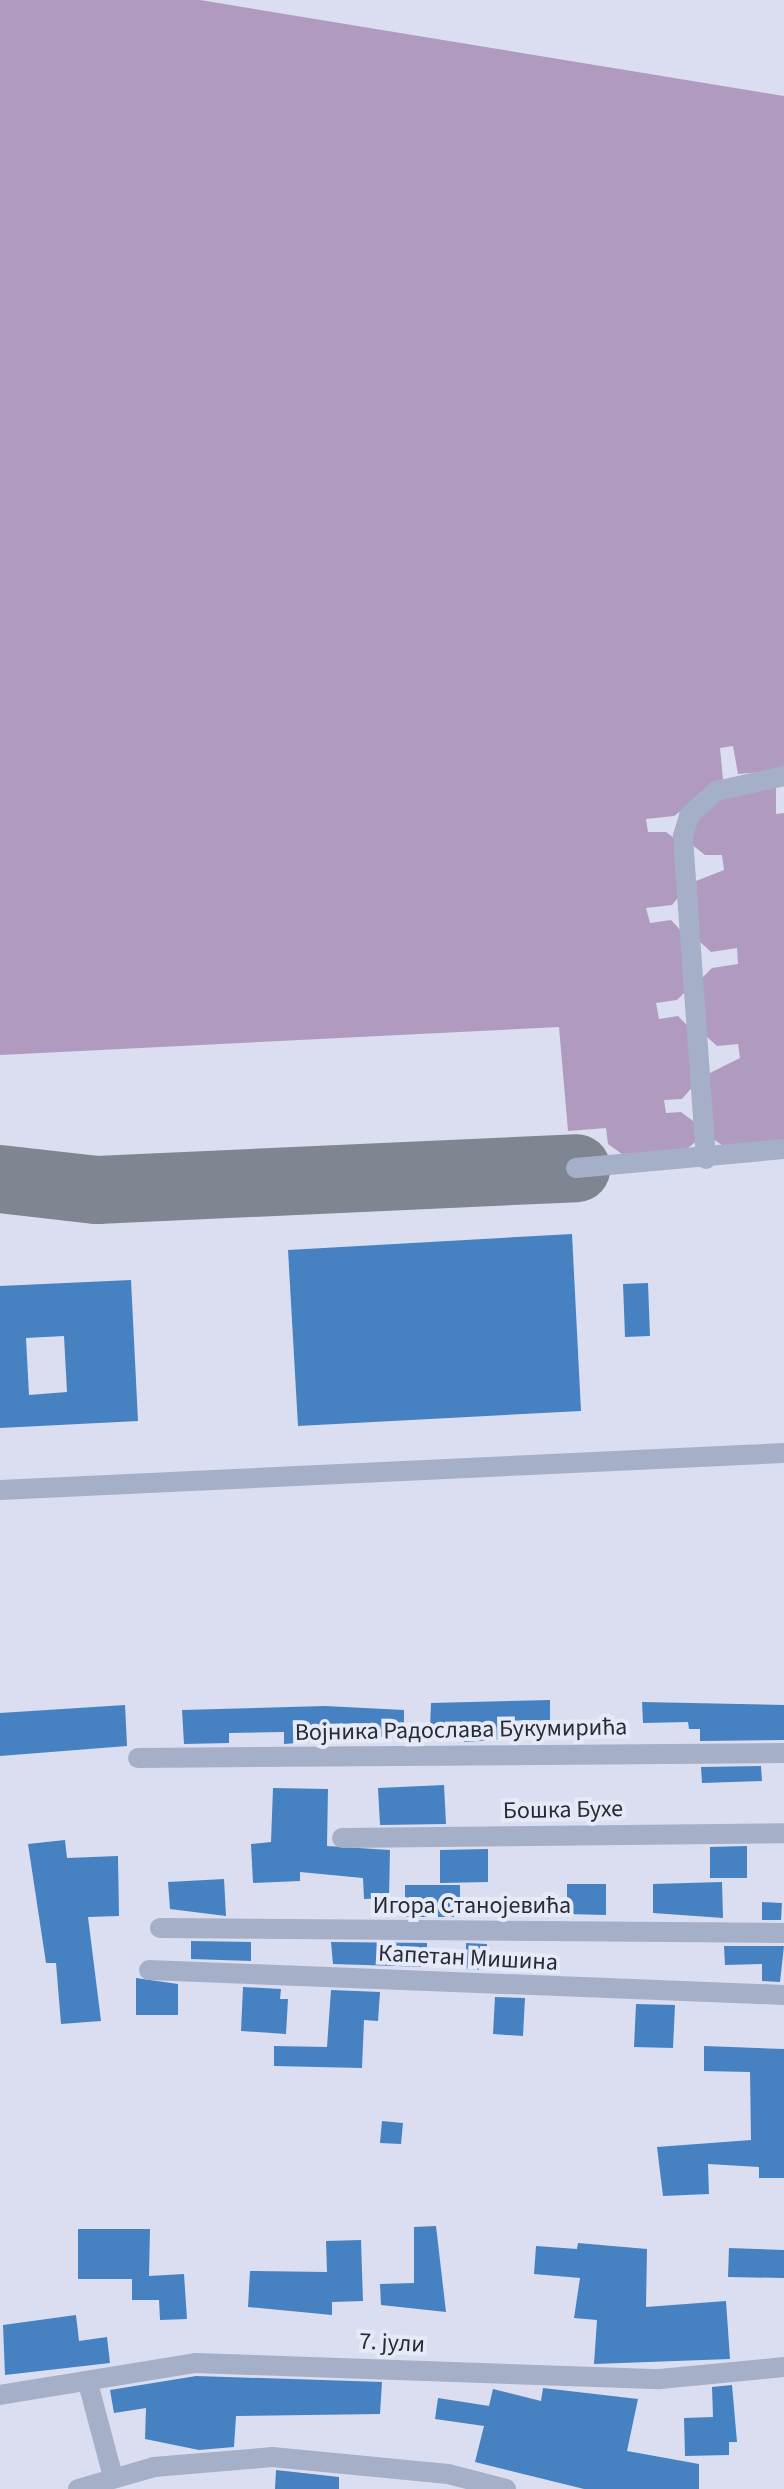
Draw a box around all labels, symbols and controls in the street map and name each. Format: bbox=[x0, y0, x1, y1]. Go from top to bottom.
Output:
street label: Војника Радослава Букумирића bbox=[295, 1713, 627, 1747]
street label: Бошка Бухе bbox=[503, 1795, 623, 1825]
street label: Игора Станојевића bbox=[373, 1892, 571, 1920]
street label: Капетан Мишина bbox=[377, 1939, 559, 1977]
street label: 7. јули bbox=[358, 2327, 426, 2359]

